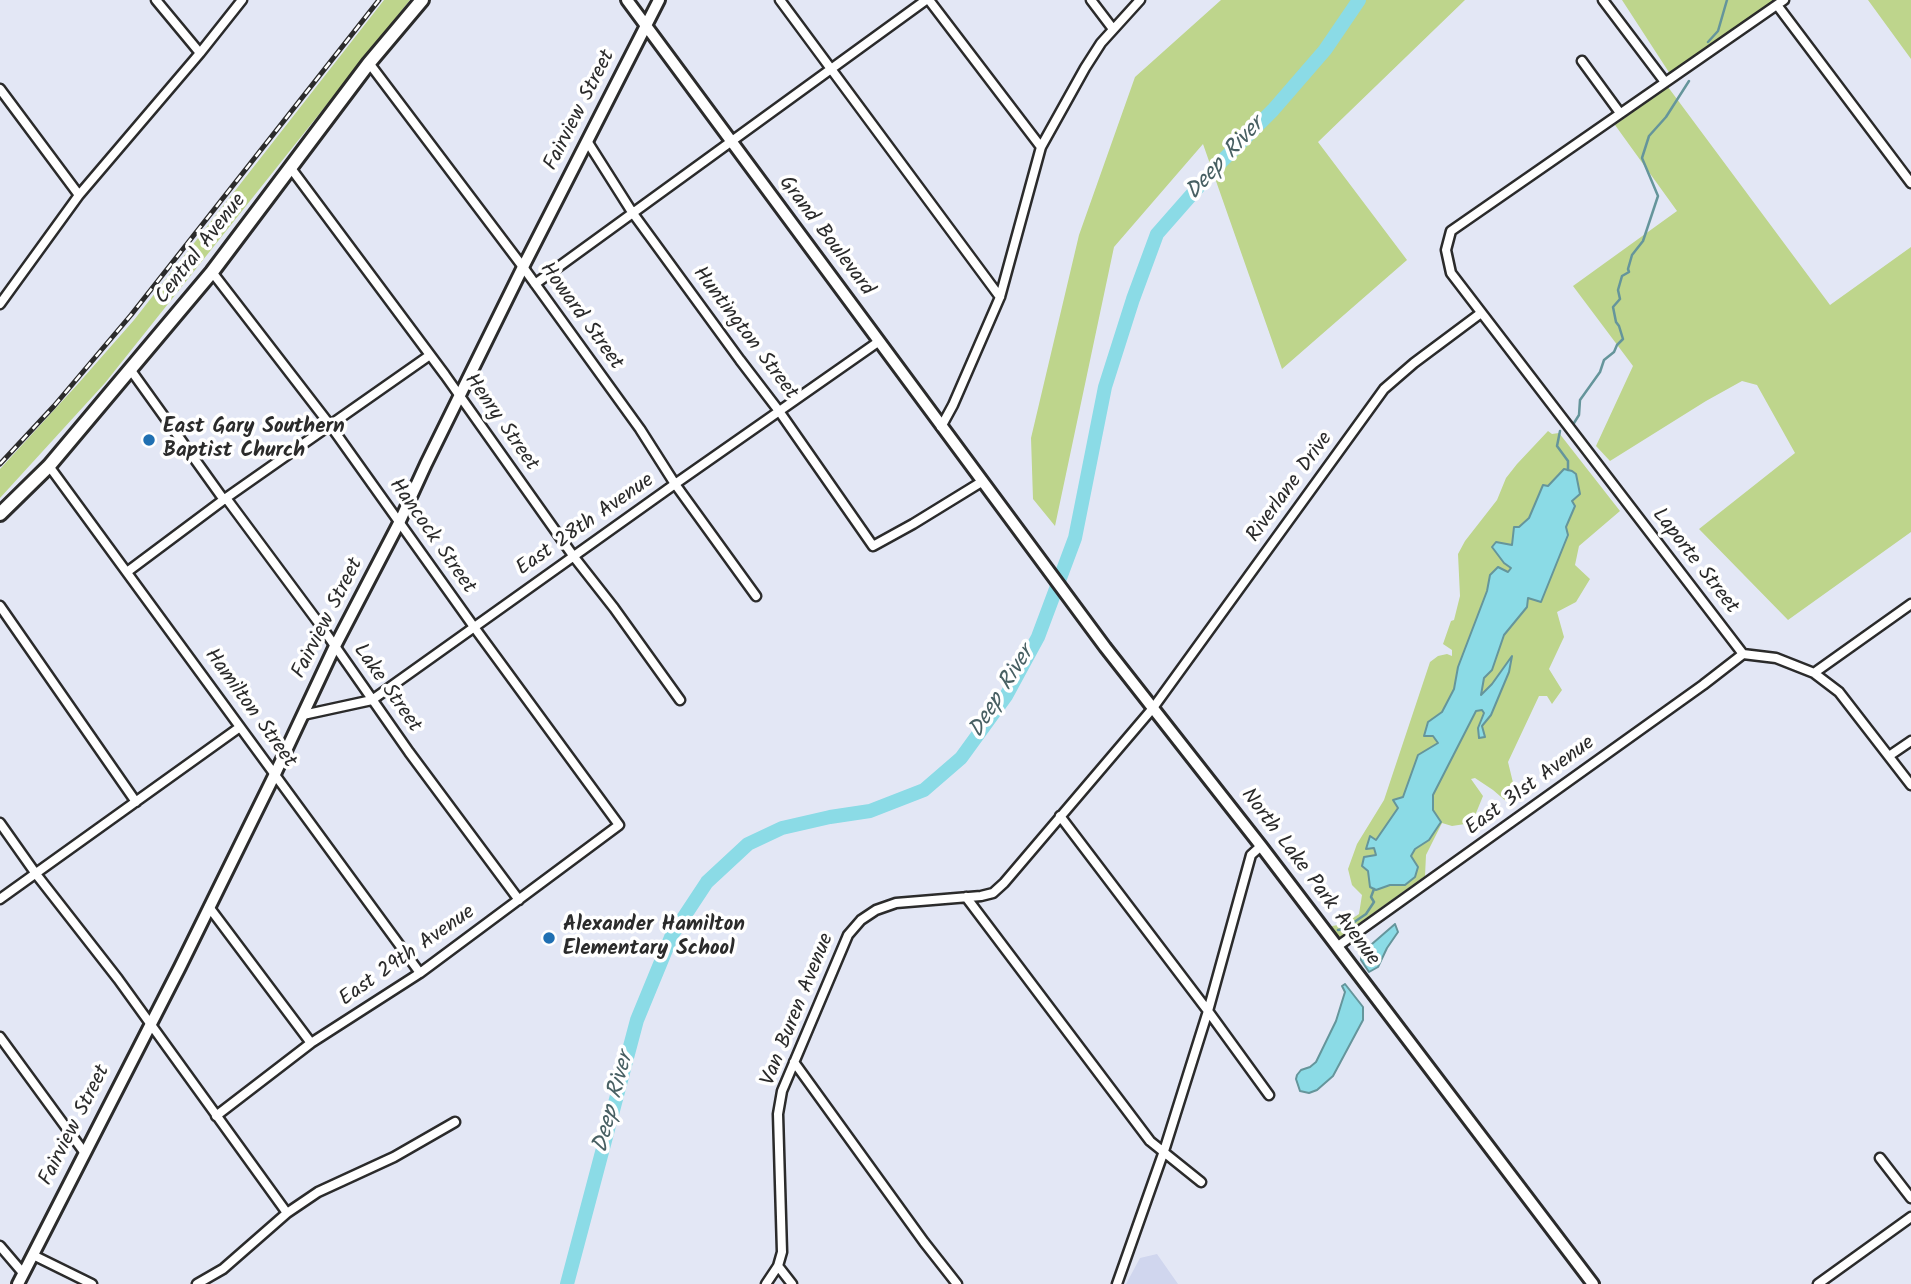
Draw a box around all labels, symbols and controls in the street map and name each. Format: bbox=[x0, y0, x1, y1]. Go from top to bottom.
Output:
street label: Fairview Street bbox=[540, 47, 622, 175]
water label: Deep River bbox=[1181, 113, 1271, 207]
street label: Grand Boulevard bbox=[772, 172, 878, 302]
street label: Central Avenue bbox=[151, 190, 253, 310]
street label: Howard Street bbox=[533, 258, 627, 376]
street label: Huntington Street bbox=[686, 262, 802, 406]
street label: Henry Street bbox=[457, 369, 543, 477]
place label: East Gary Southern Baptist Church bbox=[163, 415, 345, 465]
street label: Riverlane Drive bbox=[1242, 428, 1340, 548]
marker: East Gary Southern Baptist Church bbox=[141, 432, 157, 448]
street label: East 28th Avenue bbox=[512, 469, 660, 583]
street label: Hancock Street bbox=[382, 475, 480, 599]
street label: Laporte Street bbox=[1645, 504, 1743, 620]
street label: Fairview Street bbox=[288, 555, 370, 683]
street label: Lake Street bbox=[346, 640, 426, 738]
water label: Deep River bbox=[964, 642, 1042, 744]
street label: Hamilton Street bbox=[197, 644, 301, 774]
street label: East 31st Avenue bbox=[1461, 732, 1601, 842]
street label: North Lake Park Avenue bbox=[1234, 784, 1384, 972]
street label: East 29th Avenue bbox=[335, 901, 481, 1013]
place label: Alexander Hamilton Elementary School bbox=[563, 913, 745, 963]
marker: Alexander Hamilton Elementary School bbox=[541, 930, 557, 946]
street label: Van Buren Avenue bbox=[757, 930, 841, 1090]
water label: Deep River bbox=[588, 1050, 642, 1156]
street label: Fairview Street bbox=[35, 1062, 117, 1190]

